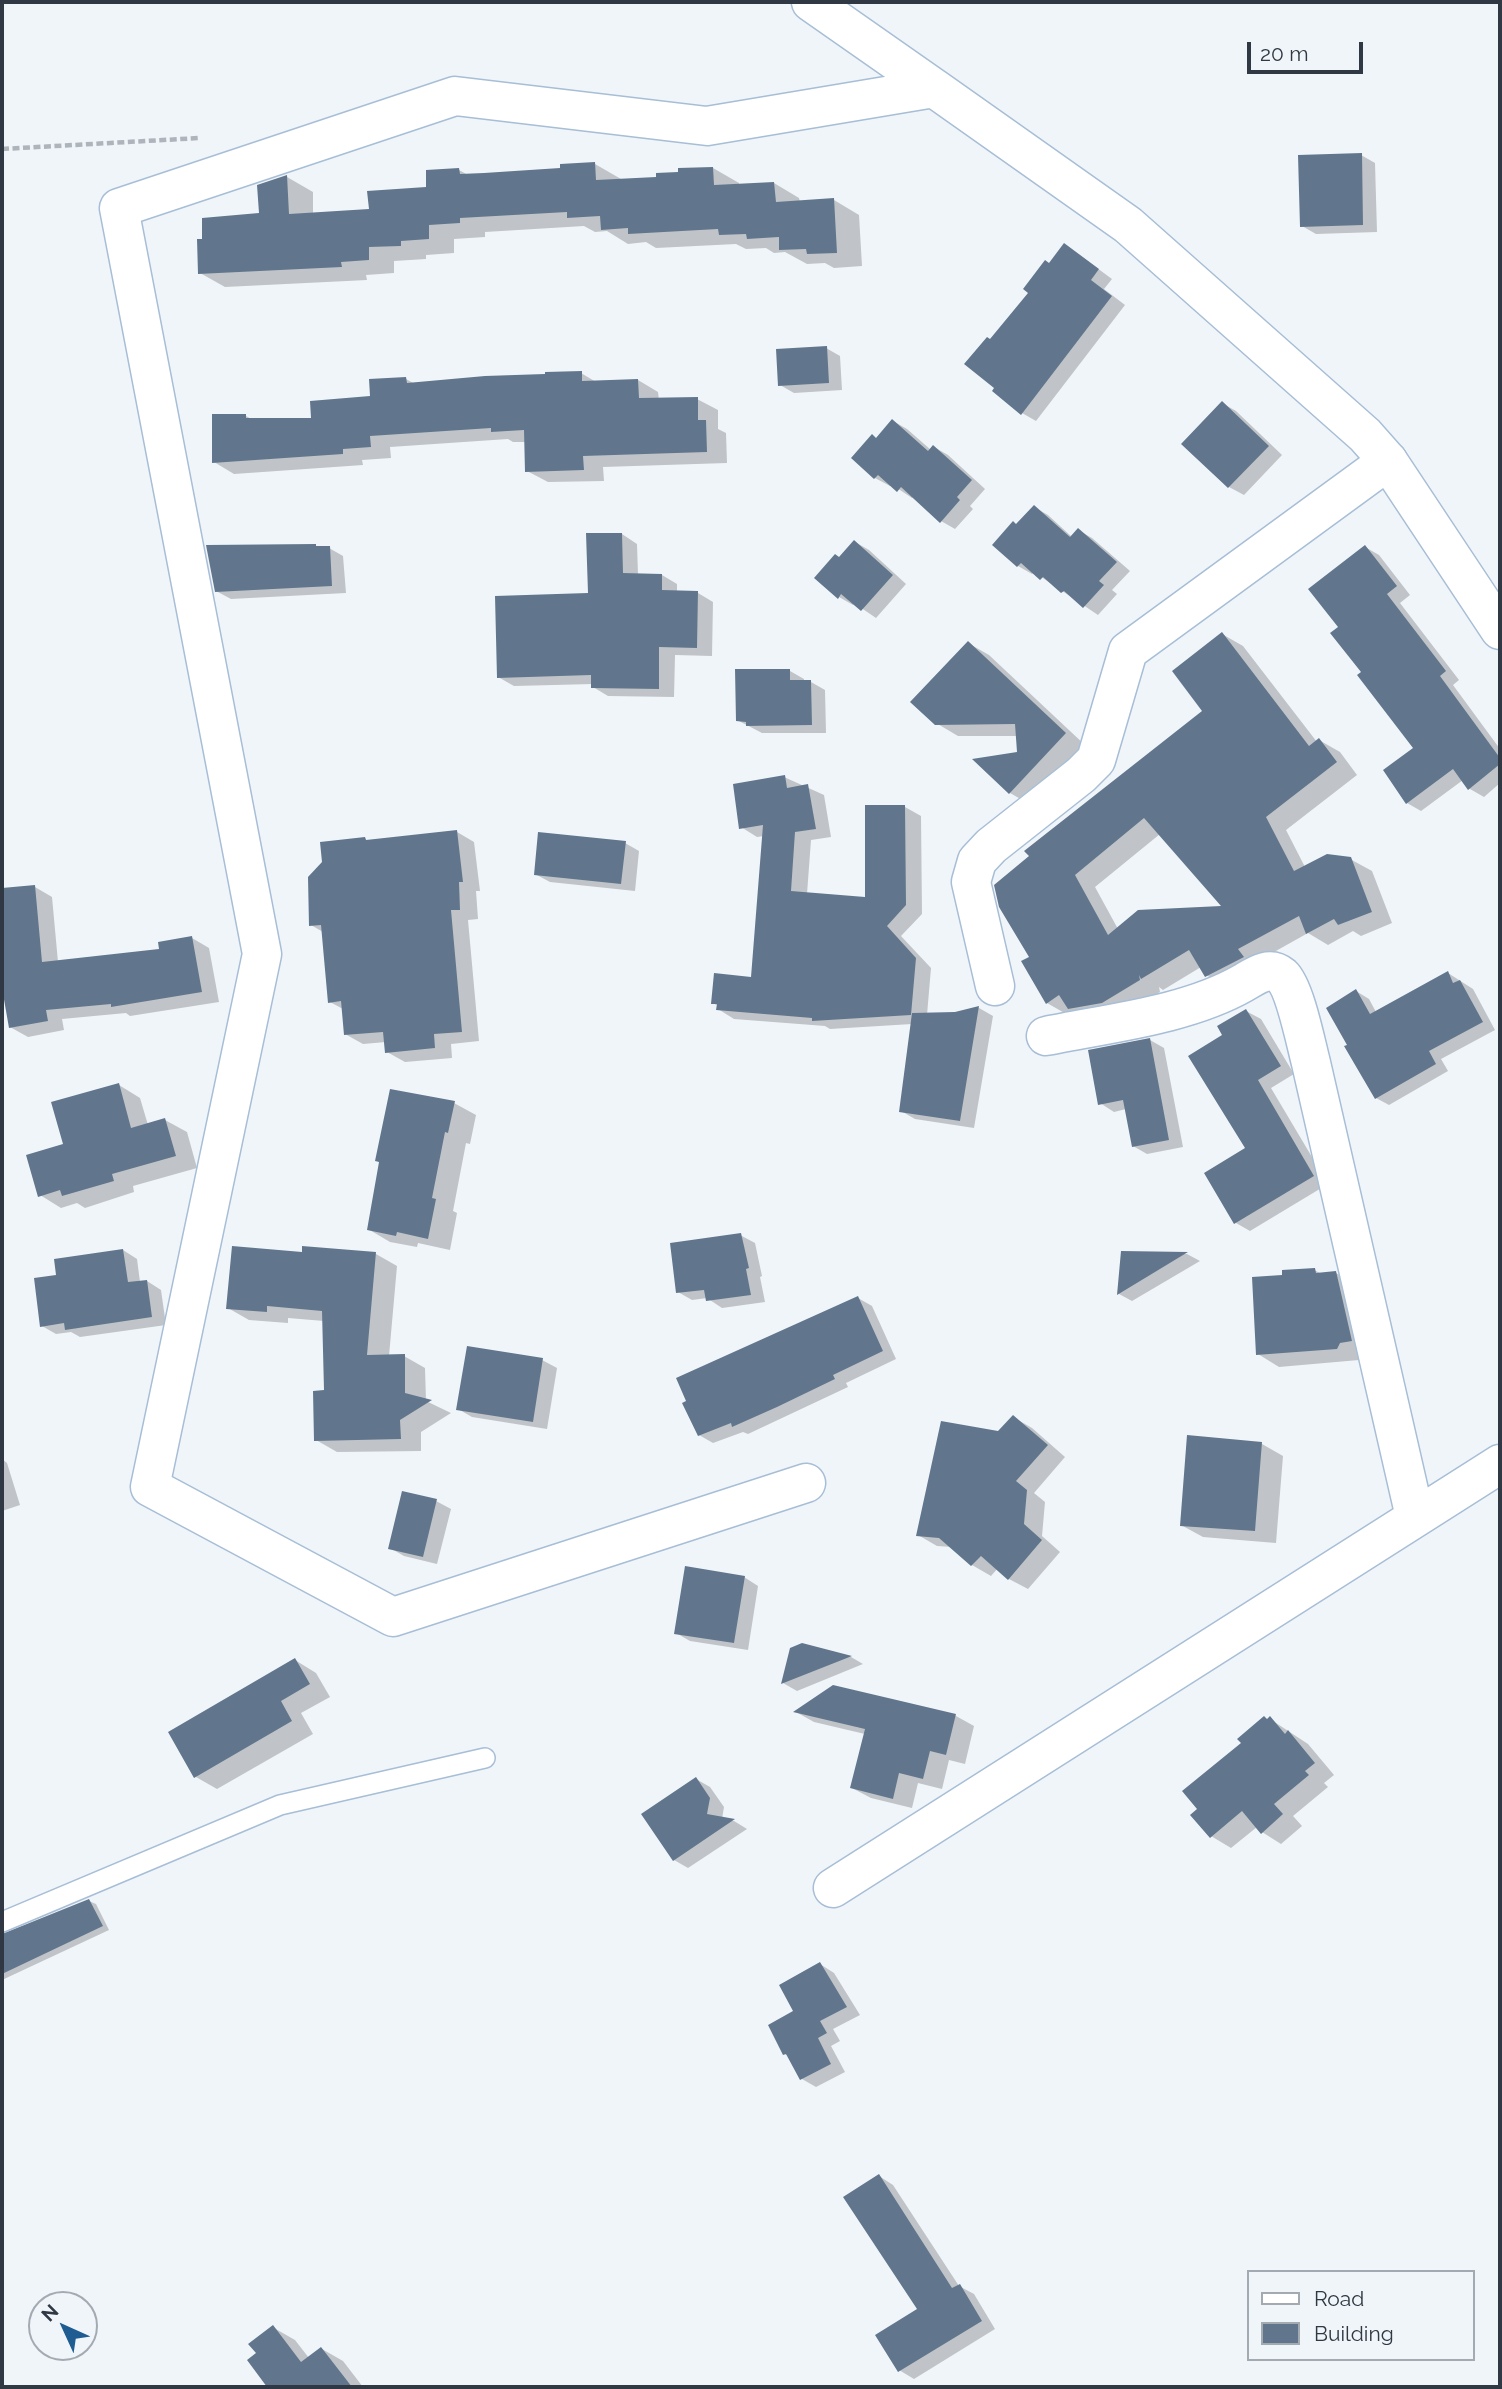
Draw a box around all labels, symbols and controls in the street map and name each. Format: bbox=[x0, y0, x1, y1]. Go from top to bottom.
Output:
scale bar bbox=[1250, 28, 1366, 72]
text: 20 m bbox=[1260, 41, 1308, 66]
legend bbox=[1246, 2270, 1474, 2361]
text: Road bbox=[1314, 2286, 1364, 2311]
north arrow bbox=[28, 2291, 98, 2361]
text: N bbox=[37, 2300, 62, 2325]
text: Building bbox=[1314, 2321, 1394, 2346]

